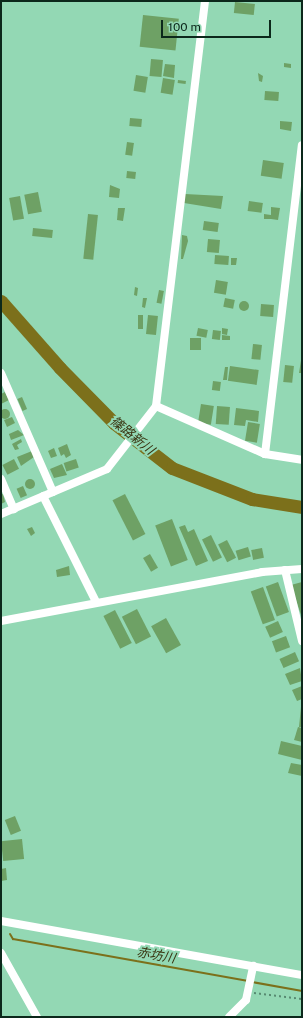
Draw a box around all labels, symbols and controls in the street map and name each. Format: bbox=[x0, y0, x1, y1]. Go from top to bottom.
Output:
scale bar bbox=[163, 12, 273, 38]
text: 100 m bbox=[168, 20, 201, 34]
water label: 篠路新川 bbox=[107, 414, 157, 458]
water label: 赤坊川 bbox=[135, 945, 177, 967]

